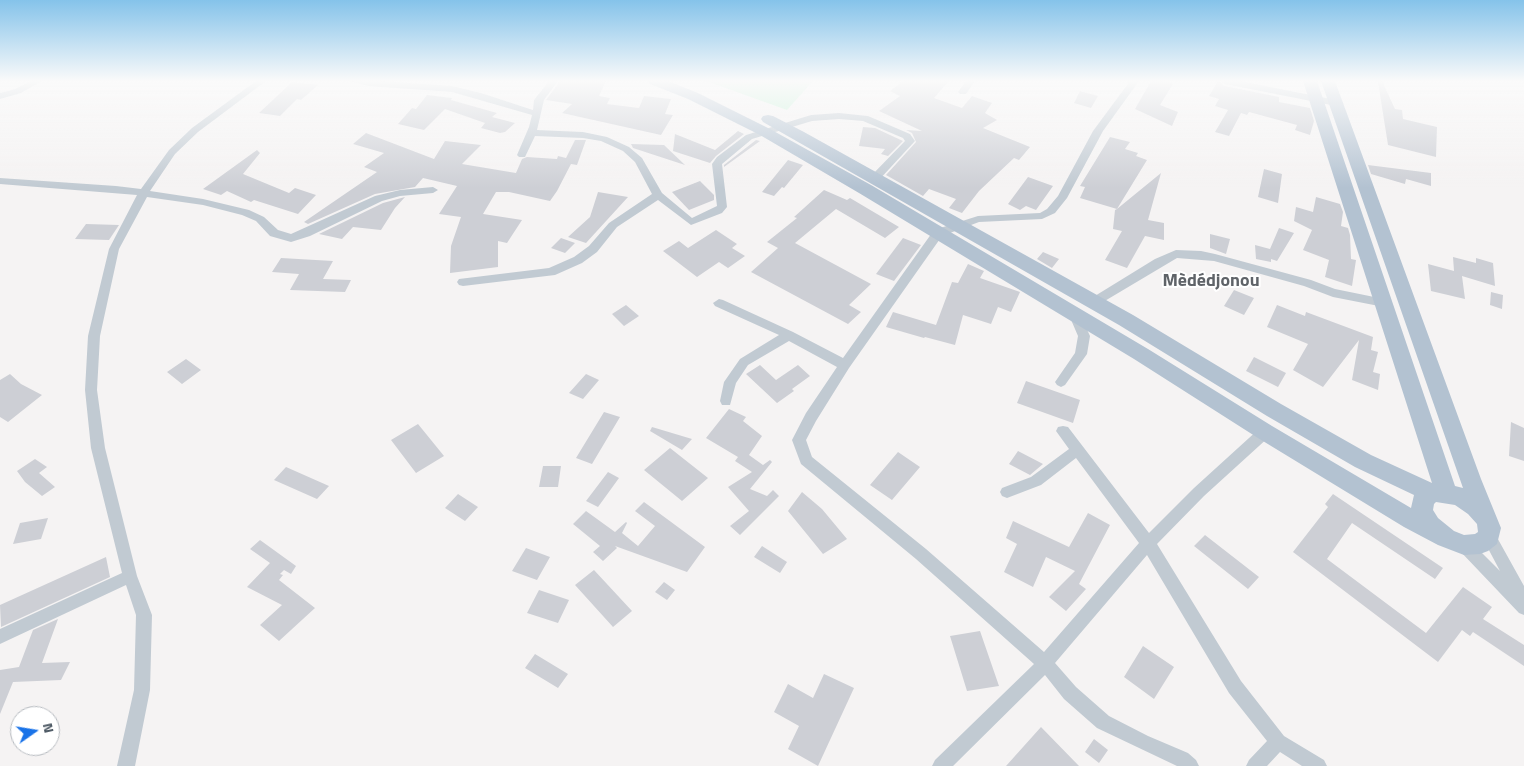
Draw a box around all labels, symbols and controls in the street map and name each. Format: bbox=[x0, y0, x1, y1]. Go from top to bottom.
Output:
district label: Mèdédjonou bbox=[1162, 271, 1260, 293]
north arrow bbox=[10, 706, 60, 756]
text: N bbox=[38, 721, 60, 735]

